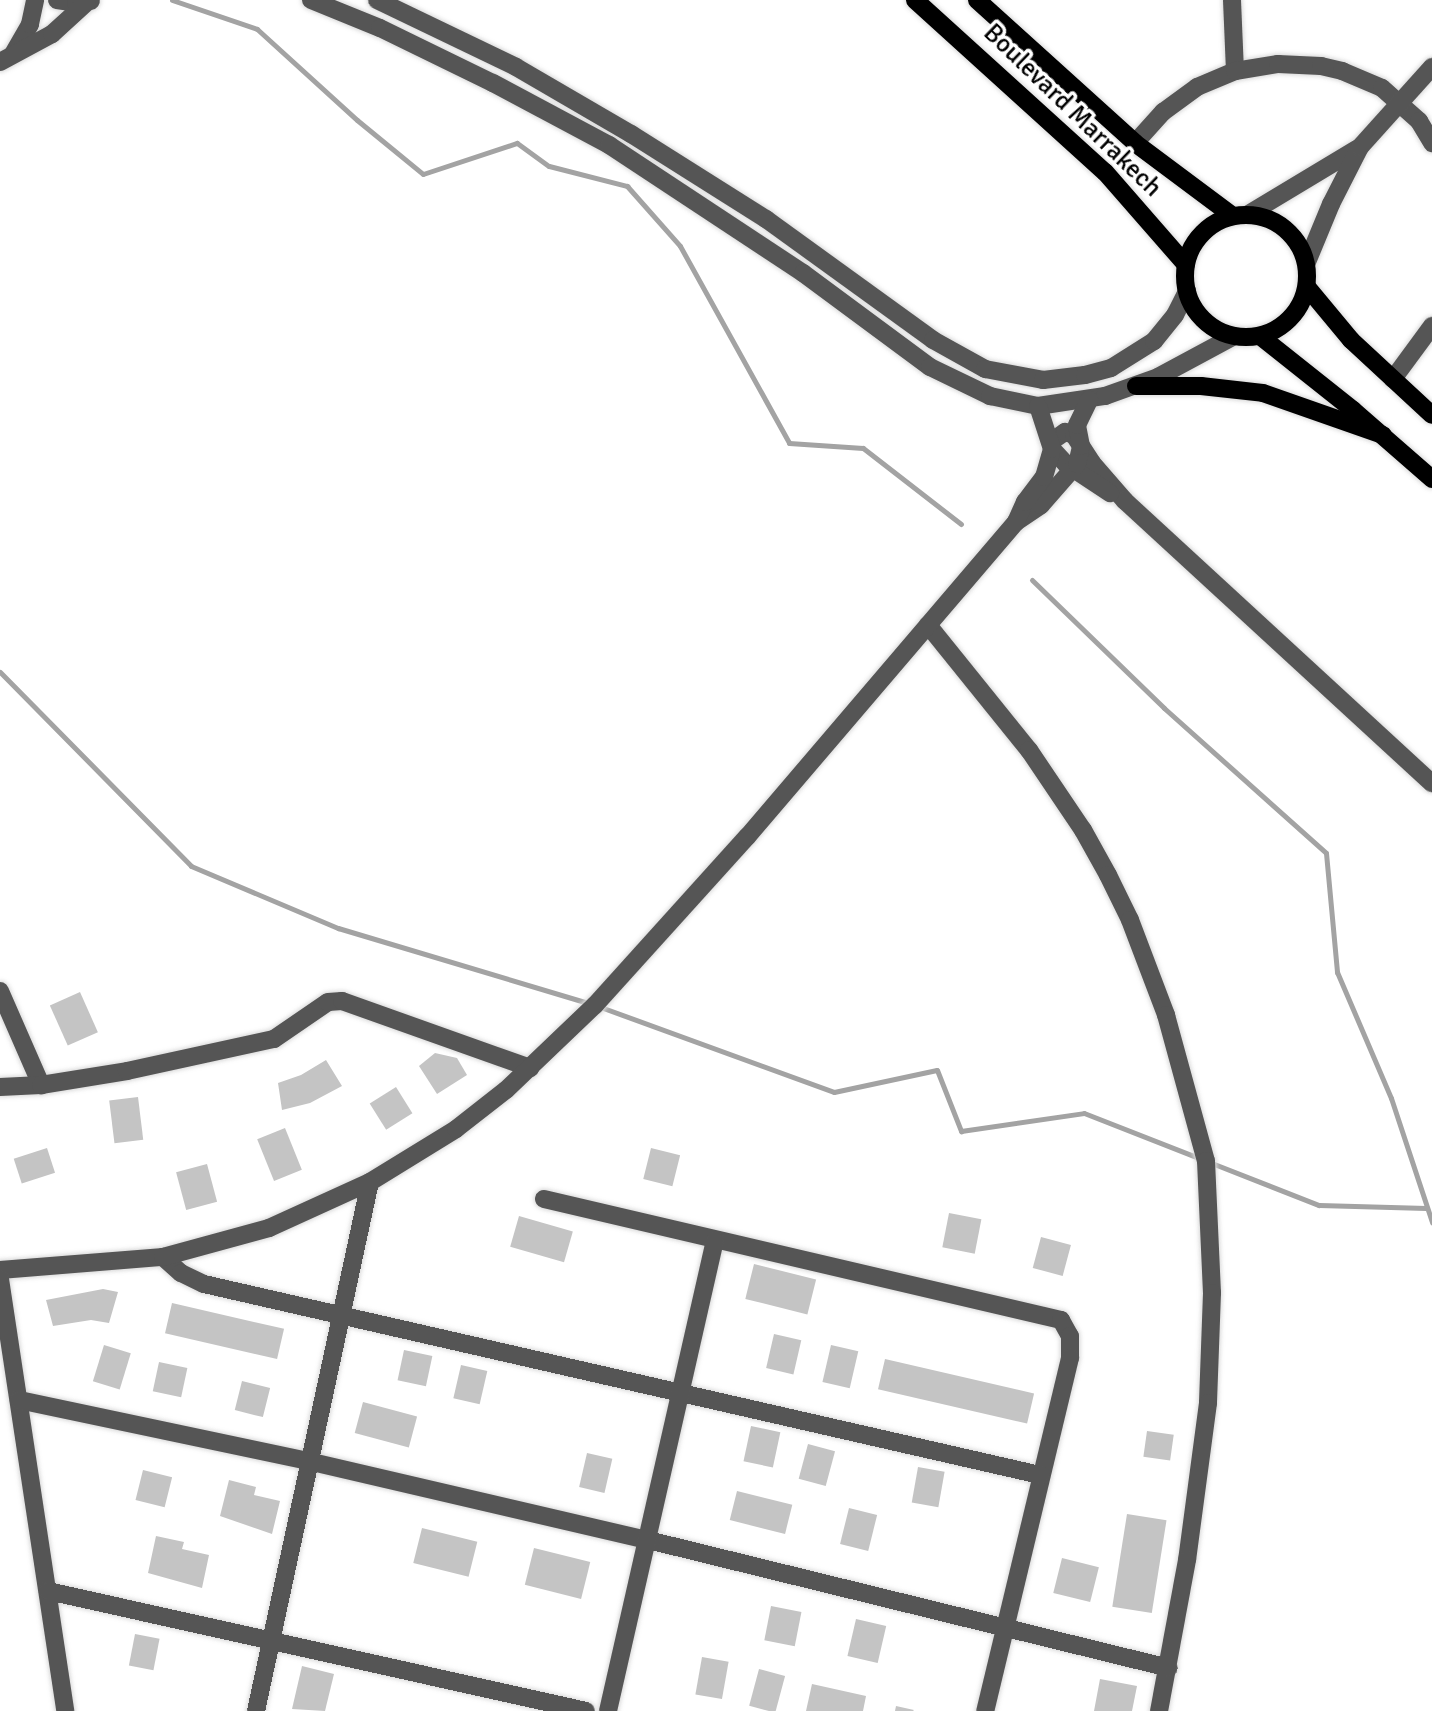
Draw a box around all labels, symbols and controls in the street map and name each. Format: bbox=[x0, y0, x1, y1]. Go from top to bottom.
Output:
street label: Boulevard Marrakech bbox=[976, 18, 1168, 204]

